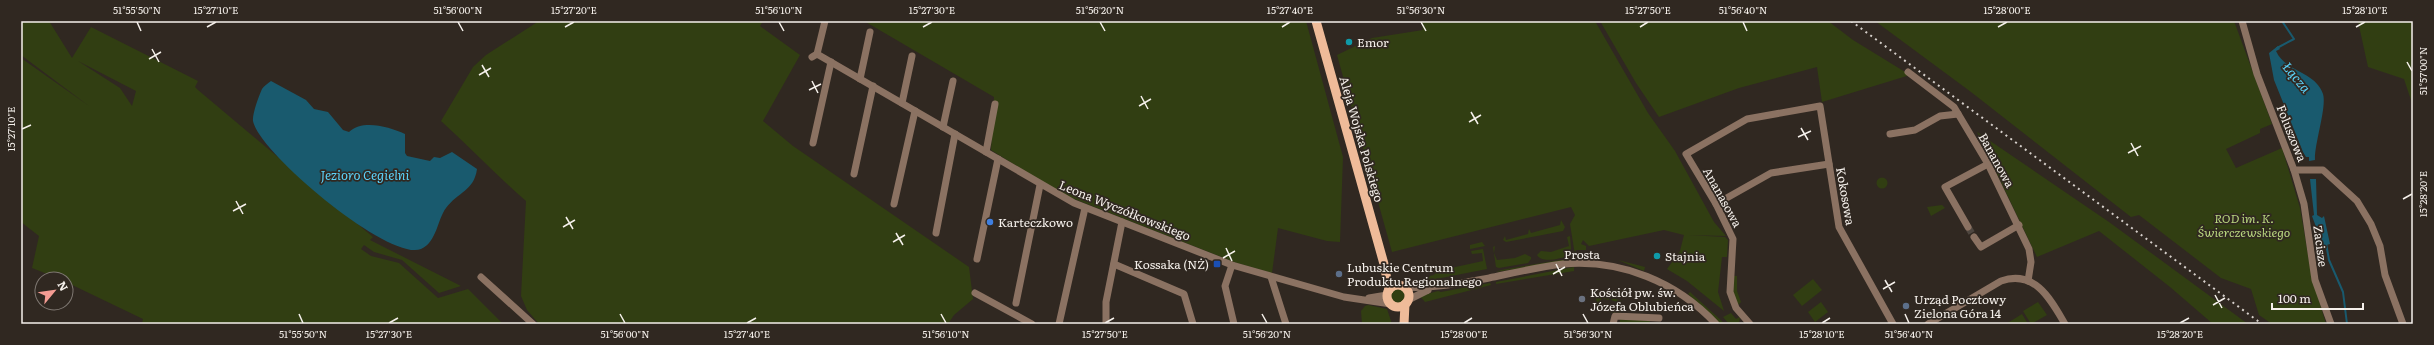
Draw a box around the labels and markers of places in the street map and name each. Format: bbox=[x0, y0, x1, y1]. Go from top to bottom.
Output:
place label: Emor bbox=[1357, 33, 1389, 51]
marker: Emor bbox=[1344, 37, 1354, 47]
place label: Karteczkowo bbox=[998, 213, 1073, 231]
marker: Karteczkowo bbox=[985, 217, 995, 227]
place label: Stajnia bbox=[1665, 247, 1706, 265]
marker: Stajnia bbox=[1652, 251, 1662, 261]
place label: Kossaka (NŻ) bbox=[1134, 255, 1209, 273]
place label: Lubuskie Centrum Produktu Regionalnego bbox=[1347, 258, 1482, 290]
marker: Kossaka (NŻ) bbox=[1212, 259, 1222, 269]
marker: Lubuskie Centrum Produktu Regionalnego bbox=[1334, 269, 1344, 279]
place label: Kościół pw. św. Józefa Oblubieńca bbox=[1590, 283, 1694, 315]
place label: Urząd Pocztowy Zielona Góra 14 bbox=[1914, 290, 2006, 322]
marker: Kościół pw. św. Józefa Oblubieńca bbox=[1577, 294, 1587, 304]
marker: Urząd Pocztowy Zielona Góra 14 bbox=[1901, 301, 1911, 311]

